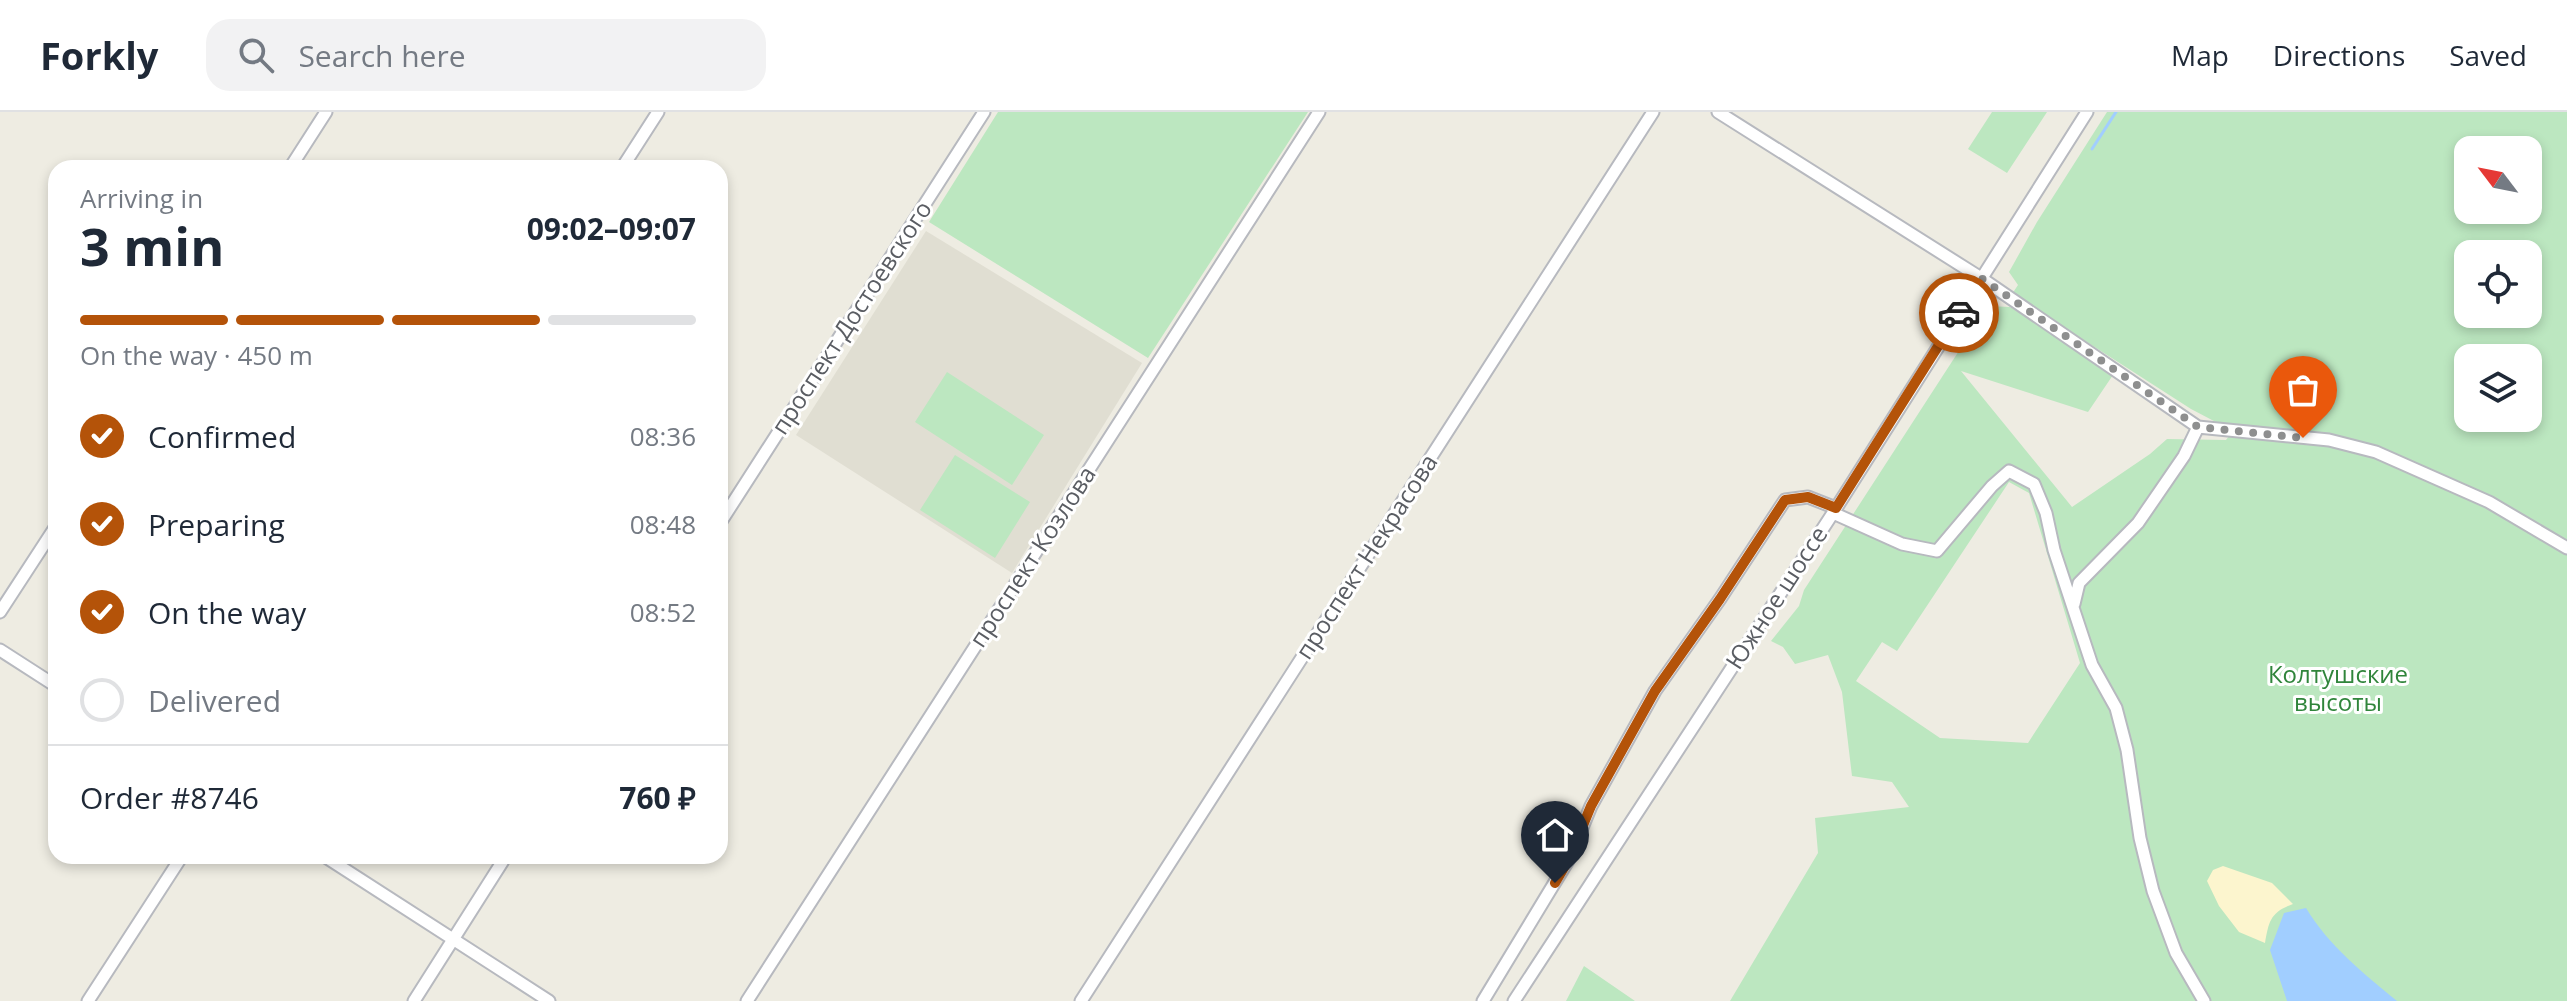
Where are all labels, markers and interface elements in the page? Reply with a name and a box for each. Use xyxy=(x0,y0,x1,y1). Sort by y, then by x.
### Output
search box xyxy=(206,19,766,91)
text: Forkly xyxy=(40,29,158,81)
icon: search xyxy=(234,33,278,77)
text: Search here xyxy=(298,35,466,76)
text: Map xyxy=(2171,36,2229,74)
text: Directions xyxy=(2273,36,2405,74)
text: Saved xyxy=(2449,36,2527,74)
north arrow xyxy=(2454,136,2542,224)
map controls xyxy=(2454,136,2542,432)
text: Arriving in xyxy=(80,180,203,216)
street label: проспект Достоевского xyxy=(763,194,939,440)
text: 09:02–09:07 xyxy=(527,208,696,249)
text: 3 min xyxy=(80,210,224,281)
button: locate xyxy=(2454,240,2542,328)
courier xyxy=(1919,273,1999,353)
icon: car xyxy=(1937,291,1981,335)
text: On the way · 450 m xyxy=(80,337,313,373)
button: layers xyxy=(2454,344,2542,432)
pin xyxy=(2269,356,2337,438)
icon: bag xyxy=(2281,368,2325,412)
icon: check xyxy=(80,414,124,458)
text: Confirmed xyxy=(148,416,296,457)
text: 08:36 xyxy=(630,418,696,454)
street label: проспект Некрасова xyxy=(1287,447,1445,665)
street label: проспект Козлова xyxy=(961,459,1103,653)
icon: check xyxy=(80,502,124,546)
text: Preparing xyxy=(148,504,285,545)
text: 08:48 xyxy=(630,506,696,542)
street label: Южное шоссе xyxy=(1717,519,1834,675)
icon: check xyxy=(80,590,124,634)
text: On the way xyxy=(148,592,306,633)
text: 08:52 xyxy=(630,594,696,630)
park label: Колтушские высоты xyxy=(2268,657,2408,718)
text: Delivered xyxy=(148,680,281,721)
text: Order #8746 xyxy=(80,777,259,818)
text: 760 ₽ xyxy=(619,777,696,818)
pin xyxy=(1521,801,1589,883)
icon: home xyxy=(1533,813,1577,857)

